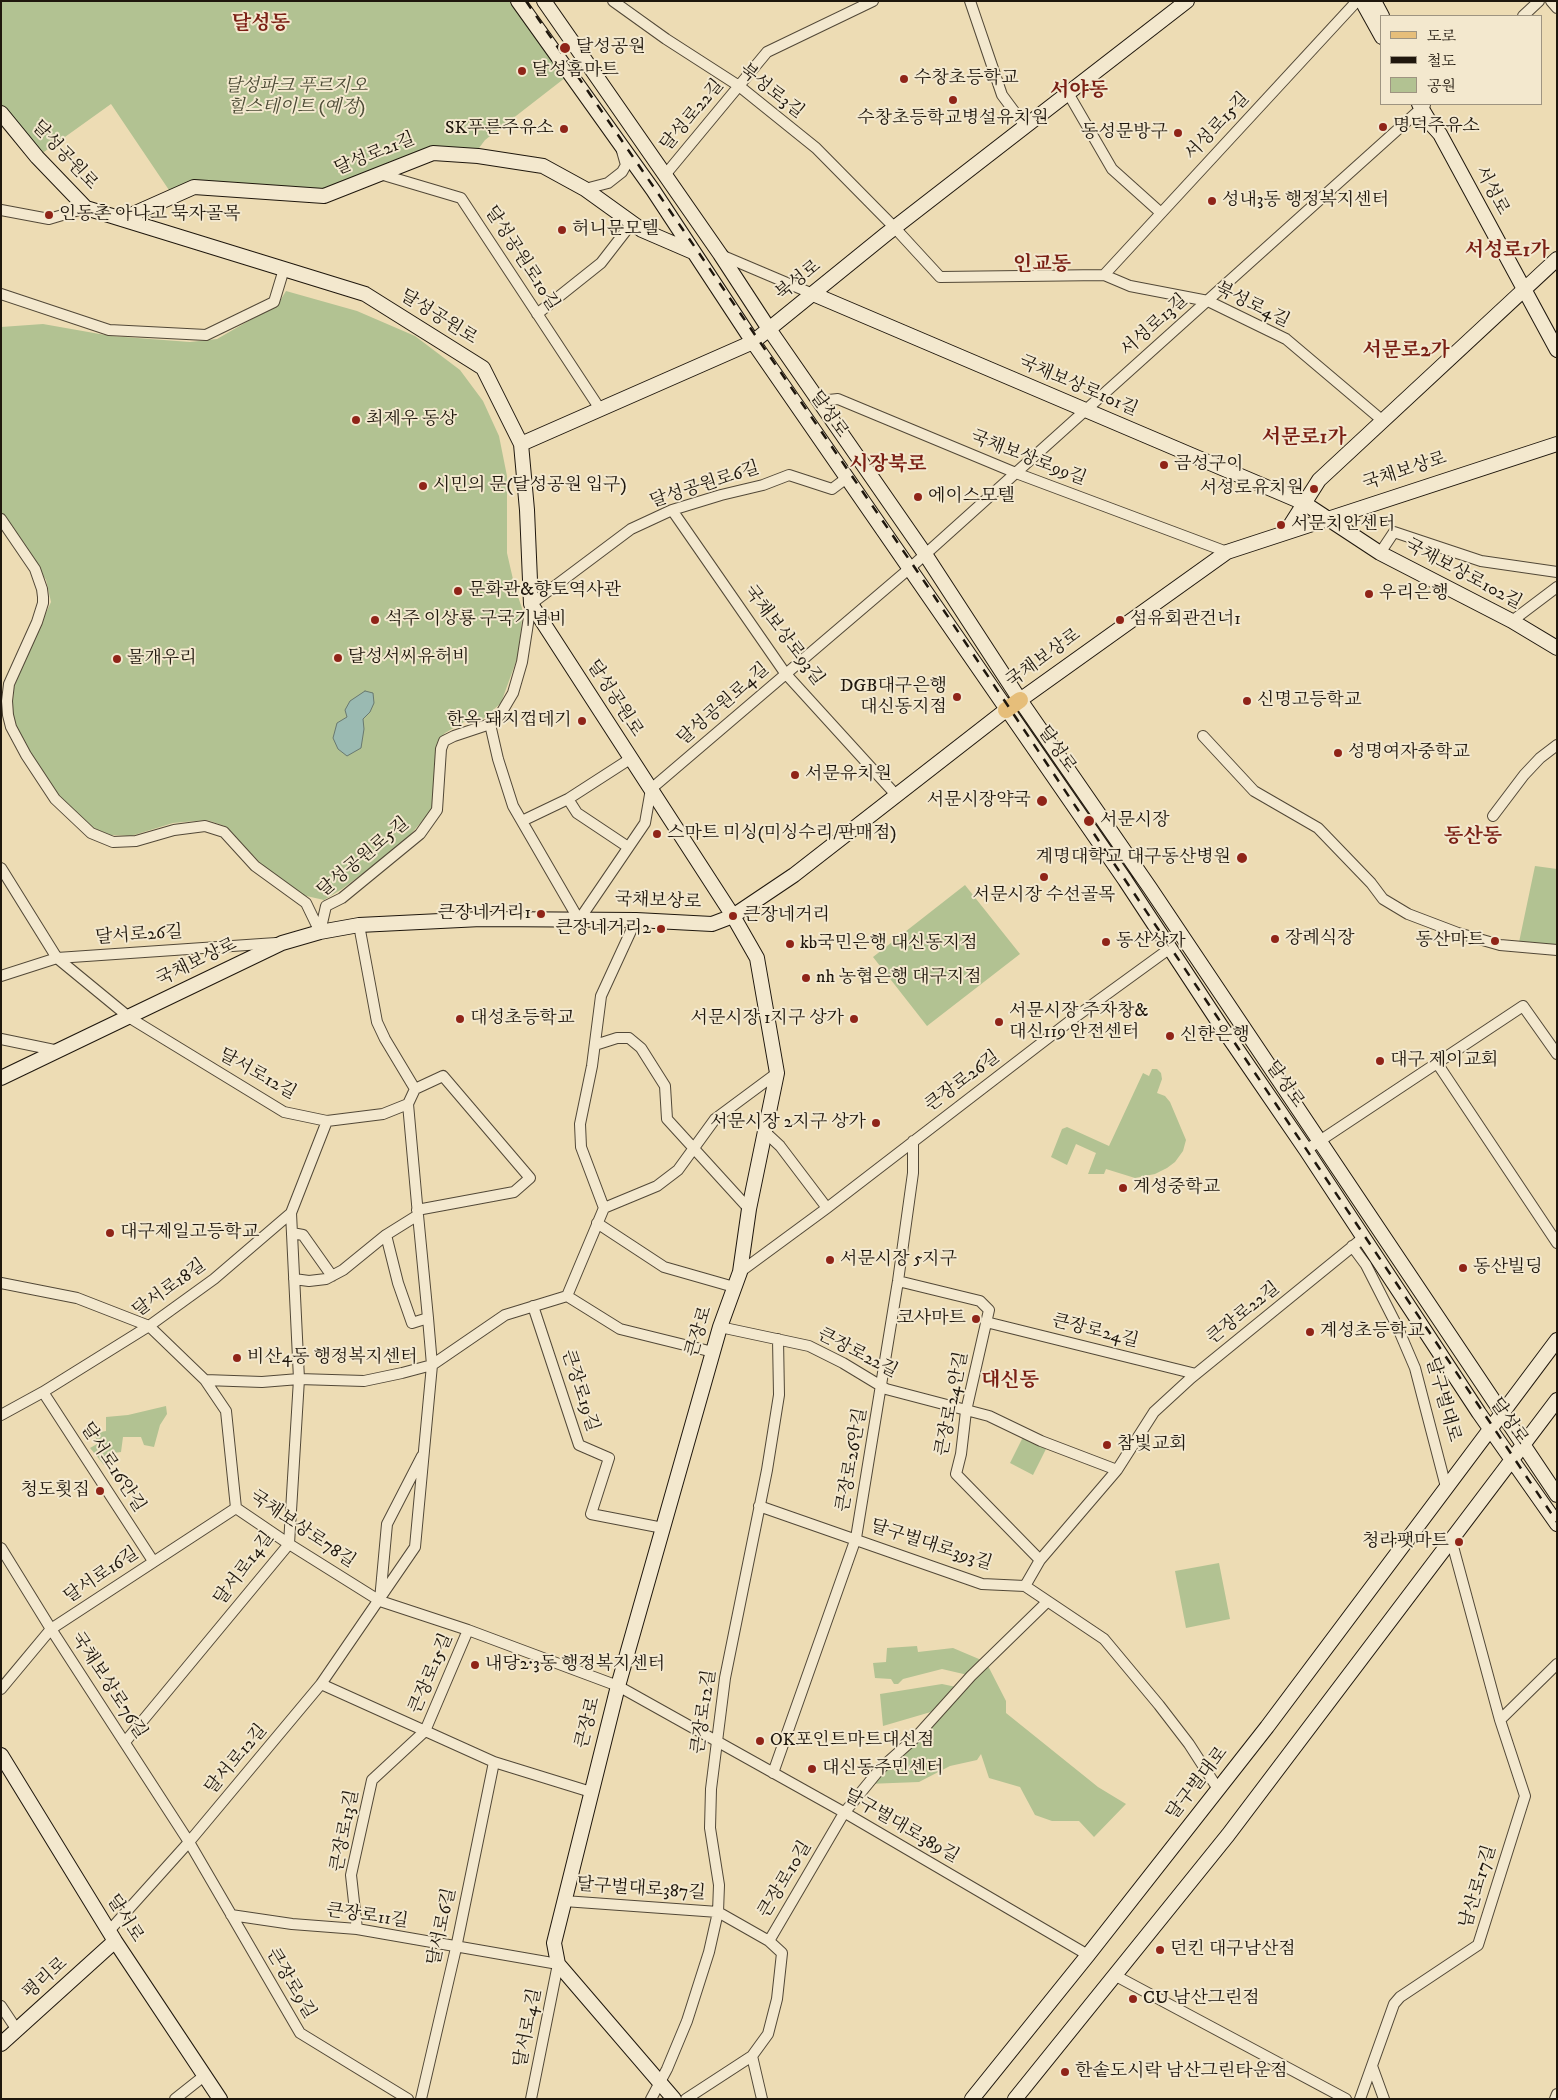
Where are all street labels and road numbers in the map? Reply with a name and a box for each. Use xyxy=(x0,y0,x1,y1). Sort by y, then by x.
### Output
street label: 북성로3길 xyxy=(734,60,808,124)
street label: 달성로22길 xyxy=(657,76,729,156)
street label: 서성로15길 xyxy=(1181,89,1255,165)
street label: 달성공원로 xyxy=(26,117,102,195)
street label: 달성로21길 xyxy=(332,129,418,181)
street label: 서성로 xyxy=(1469,163,1513,219)
street label: 달성공원로10길 xyxy=(479,203,563,315)
street label: 북성로 xyxy=(772,256,826,306)
street label: 북성로4길 xyxy=(1211,279,1293,333)
street label: 달성공원로 xyxy=(395,286,481,350)
street label: 서성로13길 xyxy=(1117,290,1193,362)
street label: 국채보상로101길 xyxy=(1015,352,1141,422)
street label: 달성로 xyxy=(804,387,852,443)
street label: 국채보상로99길 xyxy=(967,427,1089,491)
street label: 국채보상로 xyxy=(1360,448,1450,496)
street label: 달성공원로6길 xyxy=(648,458,762,514)
street label: 국채보상로102길 xyxy=(1401,535,1525,615)
street label: 국채보상로93길 xyxy=(738,582,828,690)
street label: 국채보상로 xyxy=(1002,625,1086,693)
street label: 달성공원로 xyxy=(581,657,647,741)
street label: 달성공원로4길 xyxy=(674,659,774,751)
street label: 달성로 xyxy=(1032,722,1080,778)
street label: 달성공원로5길 xyxy=(314,813,414,903)
street label: 국채보상로 xyxy=(614,890,702,914)
street label: 달서로26길 xyxy=(94,922,184,950)
street label: 국채보상로 xyxy=(153,934,241,992)
street label: 달서로12길 xyxy=(215,1045,299,1105)
street label: 큰장로26길 xyxy=(921,1047,1005,1117)
street label: 달성로 xyxy=(1260,1057,1308,1113)
street label: 달서로18길 xyxy=(129,1255,211,1323)
street label: 큰장로22길 xyxy=(1203,1278,1285,1350)
street label: 큰장로 xyxy=(682,1304,718,1360)
street label: 큰장로24길 xyxy=(1049,1311,1141,1353)
street label: 큰장로22길 xyxy=(813,1325,901,1383)
street label: 큰장로19길 xyxy=(556,1347,602,1435)
street label: 큰장로24안길 xyxy=(932,1350,974,1458)
street label: 달구벌대로 xyxy=(1420,1355,1464,1445)
street label: 달성로 xyxy=(1484,1394,1532,1450)
street label: 큰장로26안길 xyxy=(833,1406,873,1514)
street label: 달서로16안길 xyxy=(75,1419,149,1517)
street label: 국채보상로78길 xyxy=(245,1487,359,1573)
street label: 달구벌대로393길 xyxy=(867,1516,995,1576)
street label: 달서로14길 xyxy=(210,1528,280,1610)
street label: 달서로16길 xyxy=(61,1543,143,1609)
street label: 국채보상로76길 xyxy=(65,1628,151,1744)
street label: 큰장로15길 xyxy=(405,1631,459,1717)
street label: 큰장로12길 xyxy=(688,1668,722,1756)
street label: 큰장로 xyxy=(572,1695,606,1751)
street label: 달서로12길 xyxy=(201,1720,273,1800)
street label: 달구벌대로 xyxy=(1163,1743,1233,1825)
street label: 달구벌대로389길 xyxy=(840,1785,962,1869)
street label: 큰장로13길 xyxy=(327,1788,365,1874)
street label: 큰장로10길 xyxy=(755,1838,817,1922)
street label: 남산로17길 xyxy=(1456,1843,1502,1931)
street label: 달구벌대로387길 xyxy=(576,1875,706,1905)
street label: 달서로6길 xyxy=(424,1886,462,1968)
street label: 달서로 xyxy=(101,1891,147,1947)
street label: 큰장로11길 xyxy=(325,1901,409,1933)
street label: 큰장로9길 xyxy=(261,1945,319,2023)
street label: 평리로 xyxy=(19,1954,73,2004)
street label: 달서로4길 xyxy=(511,1987,547,2069)

